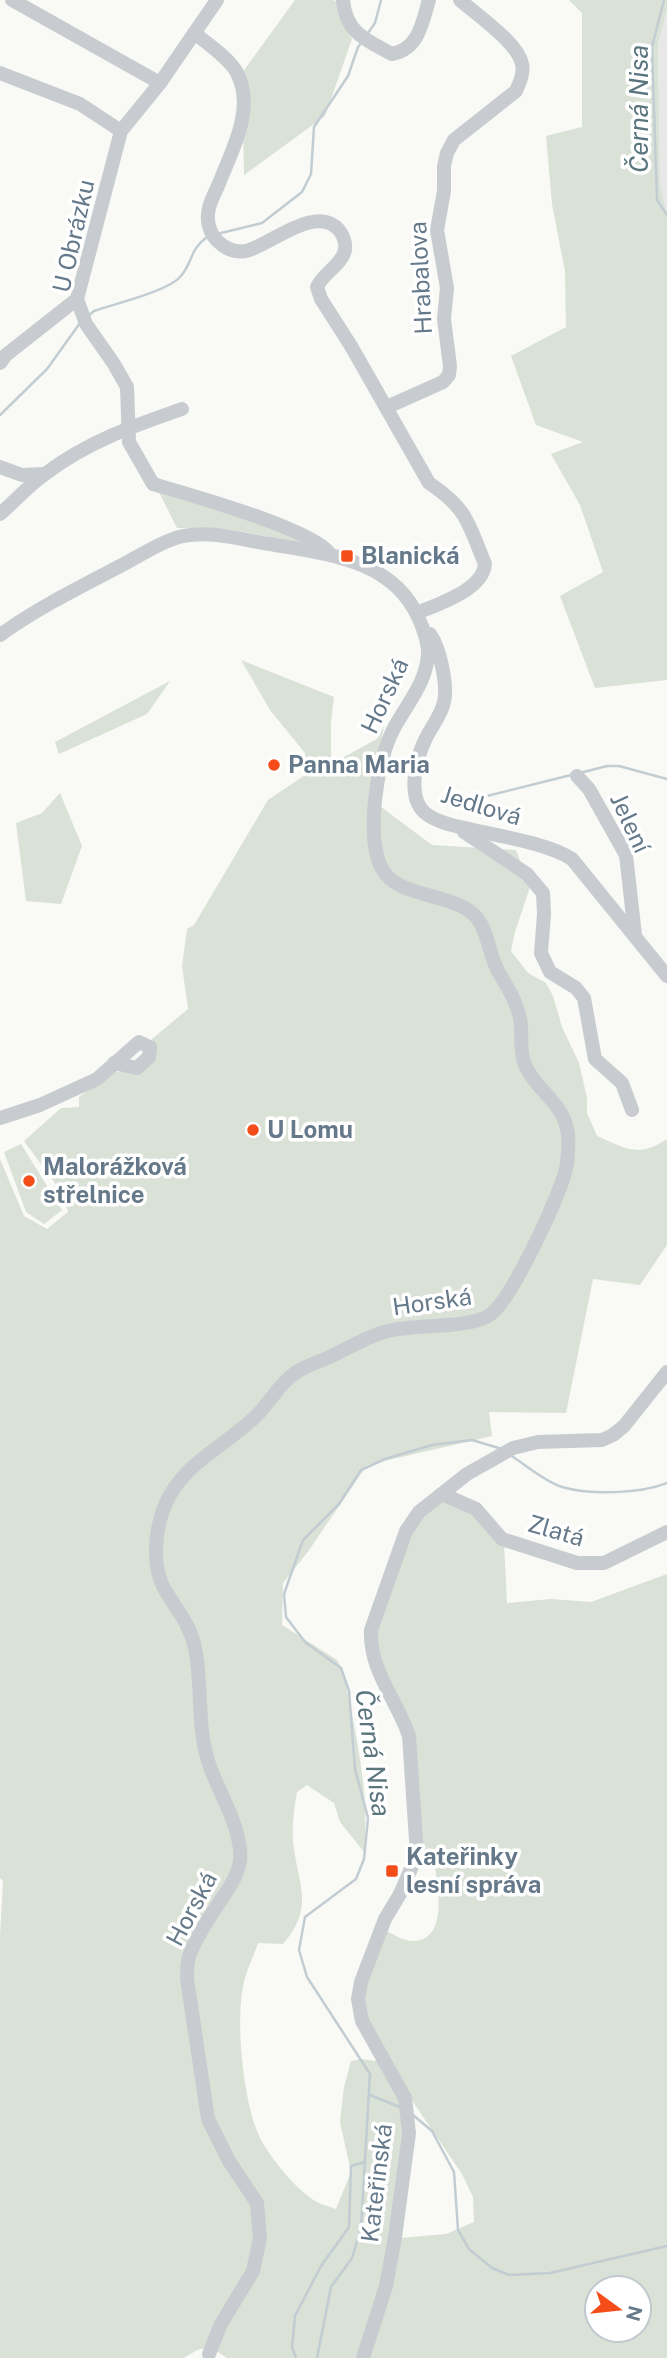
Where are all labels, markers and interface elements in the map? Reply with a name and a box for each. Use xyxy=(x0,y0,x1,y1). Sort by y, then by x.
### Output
water label: Černá Nisa xyxy=(623,45,654,173)
street label: U Obrázku xyxy=(46,176,100,295)
street label: Hrabalova xyxy=(403,221,437,335)
place label: Blanická xyxy=(361,541,460,569)
marker: Blanická xyxy=(339,548,355,564)
street label: Horská xyxy=(355,654,414,738)
place label: Panna Maria xyxy=(288,750,430,778)
marker: Panna Maria xyxy=(266,757,282,773)
street label: Jedlová xyxy=(438,780,525,830)
street label: Jelení xyxy=(605,788,657,858)
place label: U Lomu xyxy=(267,1115,353,1143)
marker: U Lomu xyxy=(245,1122,261,1138)
place label: Malorážková střelnice xyxy=(43,1152,187,1208)
marker: Malorážková střelnice xyxy=(21,1173,37,1189)
street label: Horská xyxy=(390,1282,473,1320)
street label: Zlatá xyxy=(525,1509,588,1551)
water label: Černá Nisa xyxy=(349,1687,398,1819)
place label: Kateřinky lesní správa xyxy=(406,1842,541,1898)
marker: Kateřinky lesní správa xyxy=(384,1863,400,1879)
street label: Horská xyxy=(160,1867,222,1950)
street label: Kateřinská xyxy=(355,2122,397,2244)
north arrow xyxy=(583,2274,653,2344)
text: N xyxy=(622,2303,647,2323)

